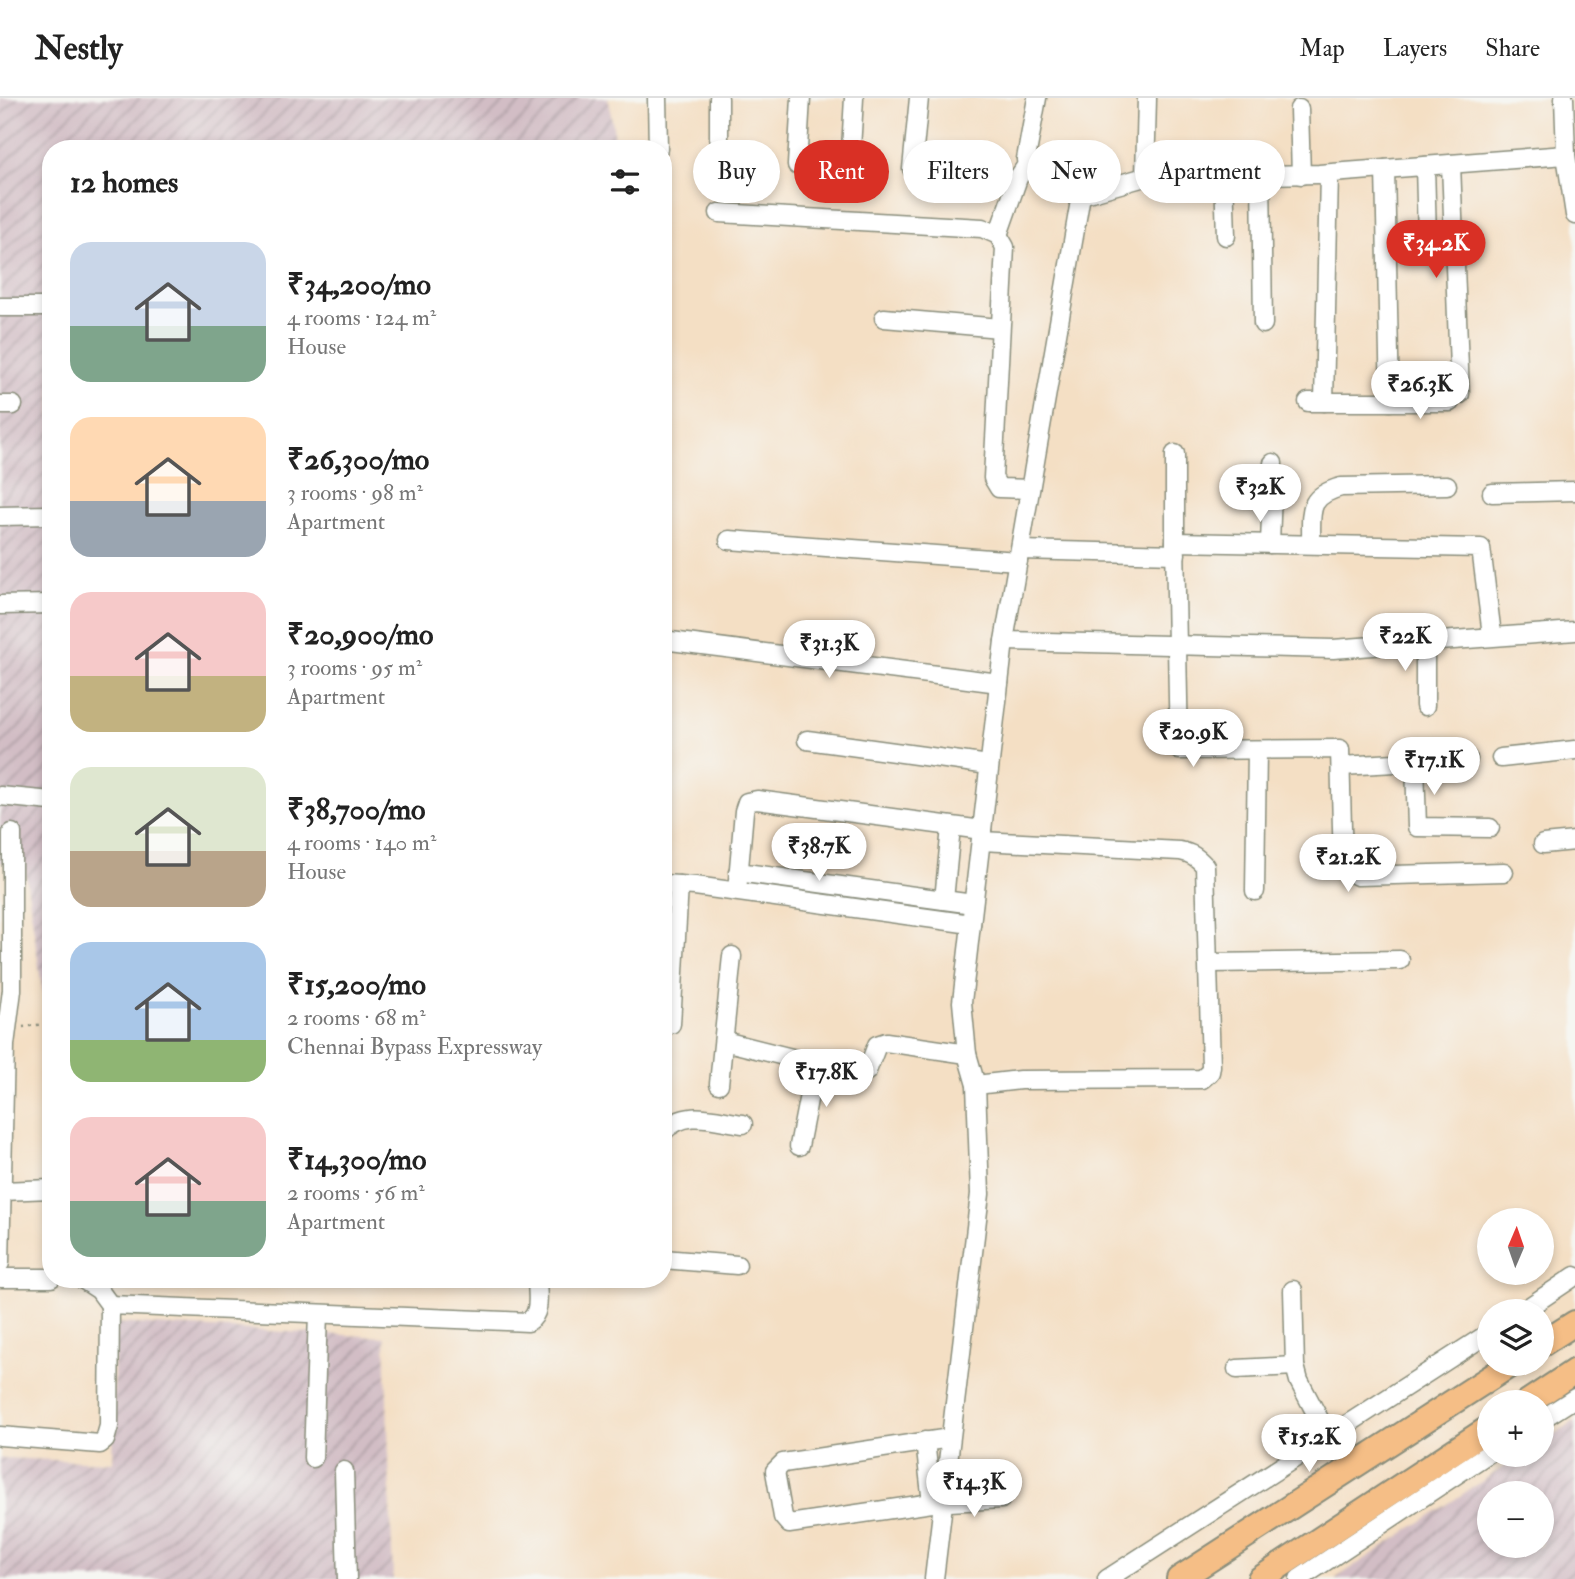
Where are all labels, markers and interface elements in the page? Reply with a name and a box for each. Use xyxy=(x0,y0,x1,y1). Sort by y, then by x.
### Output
text: Nestly xyxy=(35,28,123,69)
text: Map xyxy=(1300,33,1345,64)
text: Layers xyxy=(1383,33,1447,64)
text: Share xyxy=(1485,33,1540,64)
chip: Buy xyxy=(693,140,780,203)
chip: Rent xyxy=(794,140,889,203)
chip: Filters xyxy=(903,140,1013,203)
chip: New xyxy=(1027,140,1121,203)
chip: Apartment xyxy=(1135,140,1285,203)
icon: filters xyxy=(606,163,644,201)
text: 12 homes xyxy=(70,164,178,201)
pin: ₹34.2K xyxy=(1379,220,1493,280)
text: ₹34.2K xyxy=(1403,228,1470,257)
text: ₹34,200/mo xyxy=(287,266,431,303)
icon: home xyxy=(126,270,210,354)
text: 4 rooms · 124 m² xyxy=(287,303,436,332)
text: House xyxy=(287,332,346,361)
pin: ₹26.3K xyxy=(1363,362,1477,421)
text: ₹26.3K xyxy=(1387,369,1453,398)
text: ₹26,300/mo xyxy=(287,441,429,478)
icon: home xyxy=(126,445,210,529)
pin: ₹32K xyxy=(1219,464,1301,524)
text: ₹32K xyxy=(1235,472,1285,501)
text: 3 rooms · 98 m² xyxy=(287,478,423,507)
text: Apartment xyxy=(287,507,385,536)
pin: ₹22K xyxy=(1364,614,1446,673)
text: ₹20,900/mo xyxy=(287,616,433,653)
icon: home xyxy=(126,620,210,704)
pin: ₹31.3K xyxy=(772,620,886,680)
text: ₹22K xyxy=(1379,621,1431,650)
text: ₹31.3K xyxy=(799,628,859,657)
text: 3 rooms · 95 m² xyxy=(287,653,422,682)
text: Apartment xyxy=(287,682,385,711)
pin: ₹20.9K xyxy=(1136,710,1250,769)
text: ₹20.9K xyxy=(1159,717,1227,746)
pin: ₹17.1K xyxy=(1377,738,1491,797)
text: ₹17.1K xyxy=(1404,745,1464,774)
text: ₹38,700/mo xyxy=(287,791,426,828)
icon: home xyxy=(126,795,210,879)
pin: ₹38.7K xyxy=(762,824,876,883)
text: 4 rooms · 140 m² xyxy=(287,828,436,857)
text: ₹38.7K xyxy=(788,831,850,860)
pin: ₹21.2K xyxy=(1291,834,1405,894)
text: ₹21.2K xyxy=(1315,842,1381,871)
text: House xyxy=(287,857,346,886)
text: ₹15,200/mo xyxy=(287,966,426,1003)
icon: home xyxy=(126,970,210,1054)
text: 2 rooms · 68 m² xyxy=(287,1003,426,1032)
text: Chennai Bypass Expressway xyxy=(287,1032,542,1061)
pin: ₹17.8K xyxy=(769,1049,883,1109)
text: ₹17.8K xyxy=(795,1057,857,1086)
text: ₹14,300/mo xyxy=(287,1141,426,1178)
icon: home xyxy=(126,1145,210,1229)
text: 2 rooms · 56 m² xyxy=(287,1178,425,1207)
text: Apartment xyxy=(287,1207,385,1236)
north arrow xyxy=(1477,1208,1554,1284)
map controls xyxy=(1477,1208,1554,1558)
button: layers xyxy=(1477,1299,1554,1376)
button: + xyxy=(1477,1390,1554,1467)
pin: ₹15.2K xyxy=(1252,1414,1366,1474)
text: ₹15.2K xyxy=(1277,1422,1341,1451)
pin: ₹14.3K xyxy=(917,1460,1031,1519)
text: ₹14.3K xyxy=(942,1467,1006,1496)
button: − xyxy=(1477,1481,1554,1558)

